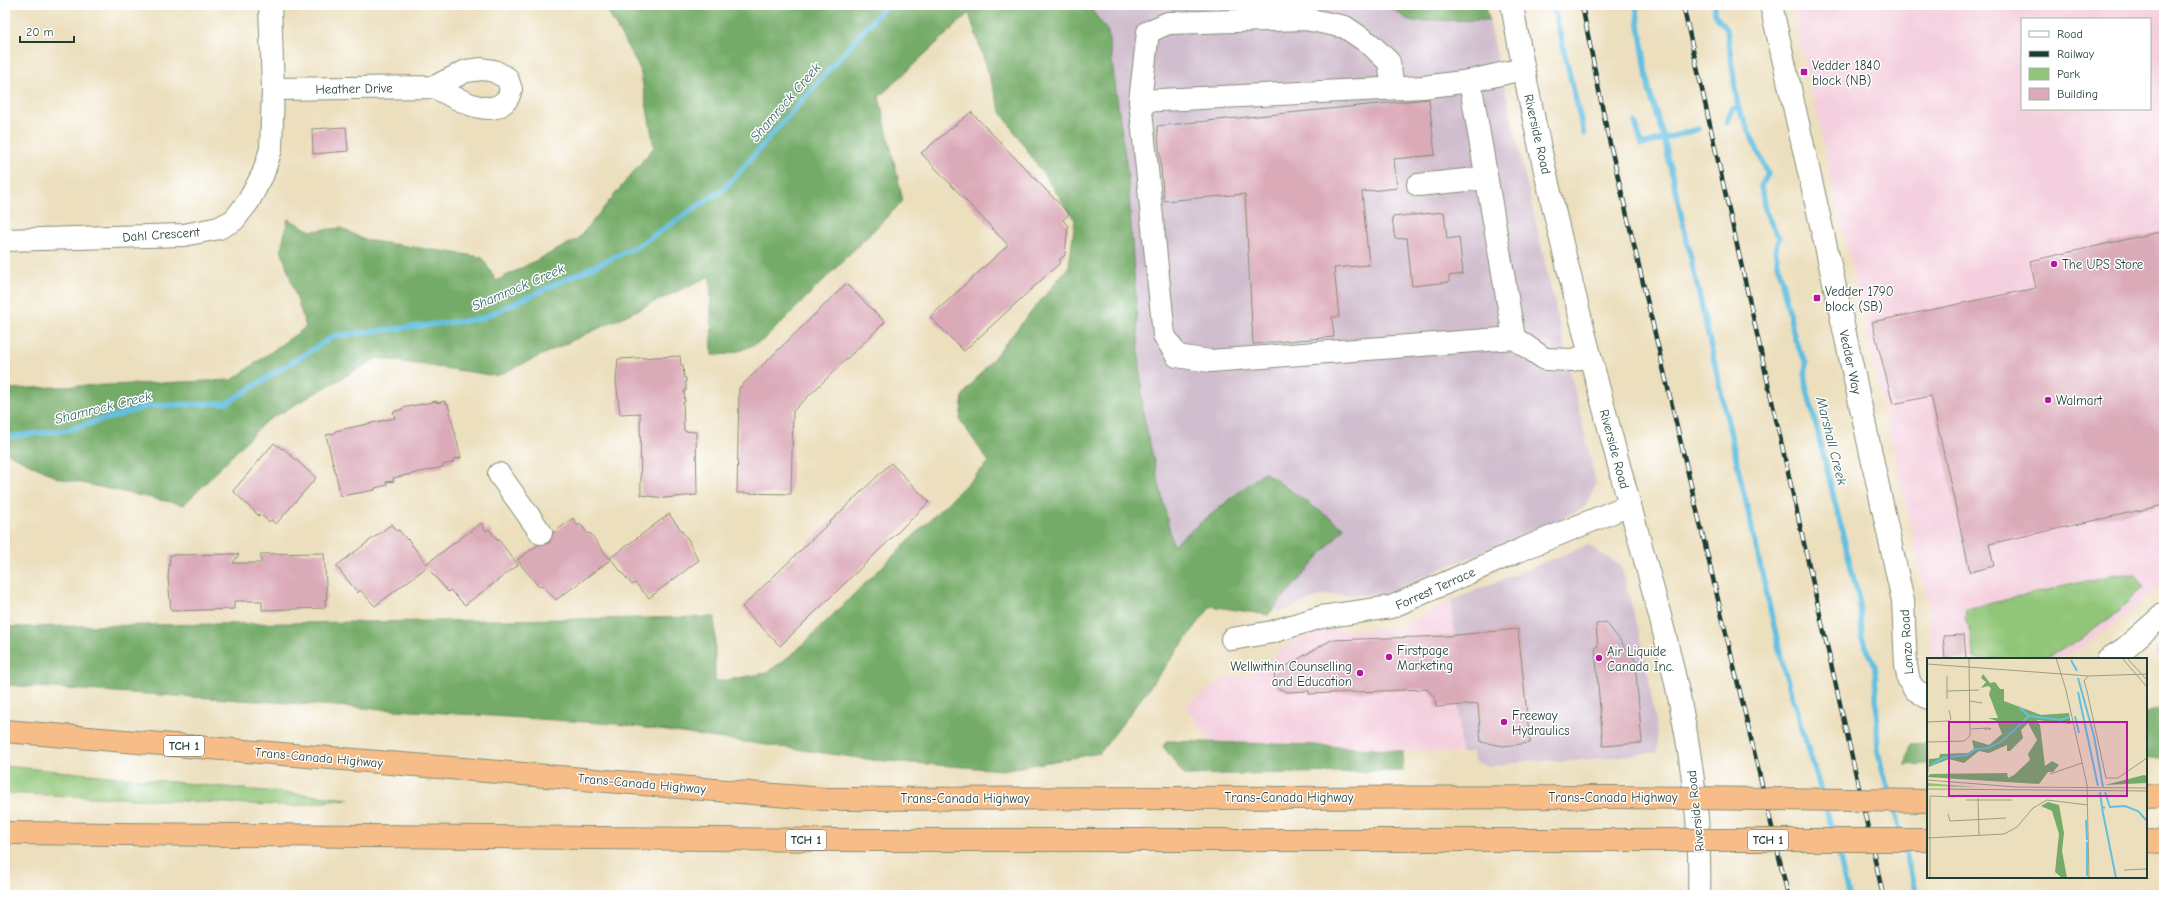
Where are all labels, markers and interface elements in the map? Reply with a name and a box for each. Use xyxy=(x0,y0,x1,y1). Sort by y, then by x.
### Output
scale bar xyxy=(20,18,74,44)
legend xyxy=(2021,18,2151,110)
text: 20 m xyxy=(26,25,54,39)
text: Road xyxy=(2057,27,2083,41)
text: Railway xyxy=(2057,47,2095,61)
place label: Vedder 1840 block (NB) xyxy=(1812,58,1881,88)
water label: Shamrock Creek xyxy=(746,59,825,145)
marker: Vedder 1840 block (NB) xyxy=(1799,67,1809,77)
text: Park xyxy=(2057,67,2080,81)
street label: Heather Drive xyxy=(315,80,393,97)
text: Building xyxy=(2057,87,2098,101)
street label: Riverside Road xyxy=(1521,93,1554,176)
street label: Dahl Crescent xyxy=(122,224,201,245)
place label: The UPS Store xyxy=(2062,257,2144,272)
marker: The UPS Store xyxy=(2049,259,2059,269)
water label: Shamrock Creek xyxy=(469,260,567,315)
place label: Vedder 1790 block (SB) xyxy=(1825,284,1894,314)
marker: Vedder 1790 block (SB) xyxy=(1812,293,1822,303)
street label: Vedder Way xyxy=(1836,329,1865,396)
water label: Shamrock Creek xyxy=(53,387,154,428)
place label: Walmart xyxy=(2056,393,2104,408)
water label: Marshall Creek xyxy=(1812,394,1851,487)
marker: Walmart xyxy=(2043,395,2053,405)
street label: Riverside Road xyxy=(1597,408,1632,491)
street label: Forrest Terrace xyxy=(1393,564,1478,613)
street label: Lonzo Road xyxy=(1897,609,1916,675)
place label: Firstpage Marketing xyxy=(1397,643,1453,673)
place label: Air Liquide Canada Inc. xyxy=(1607,644,1674,674)
marker: Firstpage Marketing xyxy=(1384,652,1394,662)
marker: Air Liquide Canada Inc. xyxy=(1594,653,1604,663)
inset map xyxy=(1927,658,2147,878)
place label: Wellwithin Counselling and Education xyxy=(1230,659,1352,689)
marker: Wellwithin Counselling and Education xyxy=(1355,668,1365,678)
place label: Freeway Hydraulics xyxy=(1512,708,1570,738)
marker: Freeway Hydraulics xyxy=(1499,717,1509,727)
road number: TCH 1 xyxy=(164,736,204,756)
street label: Trans-Canada Highway xyxy=(254,744,384,771)
street label: Trans-Canada Highway xyxy=(577,770,707,797)
street label: Riverside Road xyxy=(1684,770,1707,852)
street label: Trans-Canada Highway xyxy=(1224,790,1354,805)
street label: Trans-Canada Highway xyxy=(1548,790,1678,805)
street label: Trans-Canada Highway xyxy=(900,791,1030,806)
road number: TCH 1 xyxy=(786,830,826,850)
road number: TCH 1 xyxy=(1748,830,1788,850)

